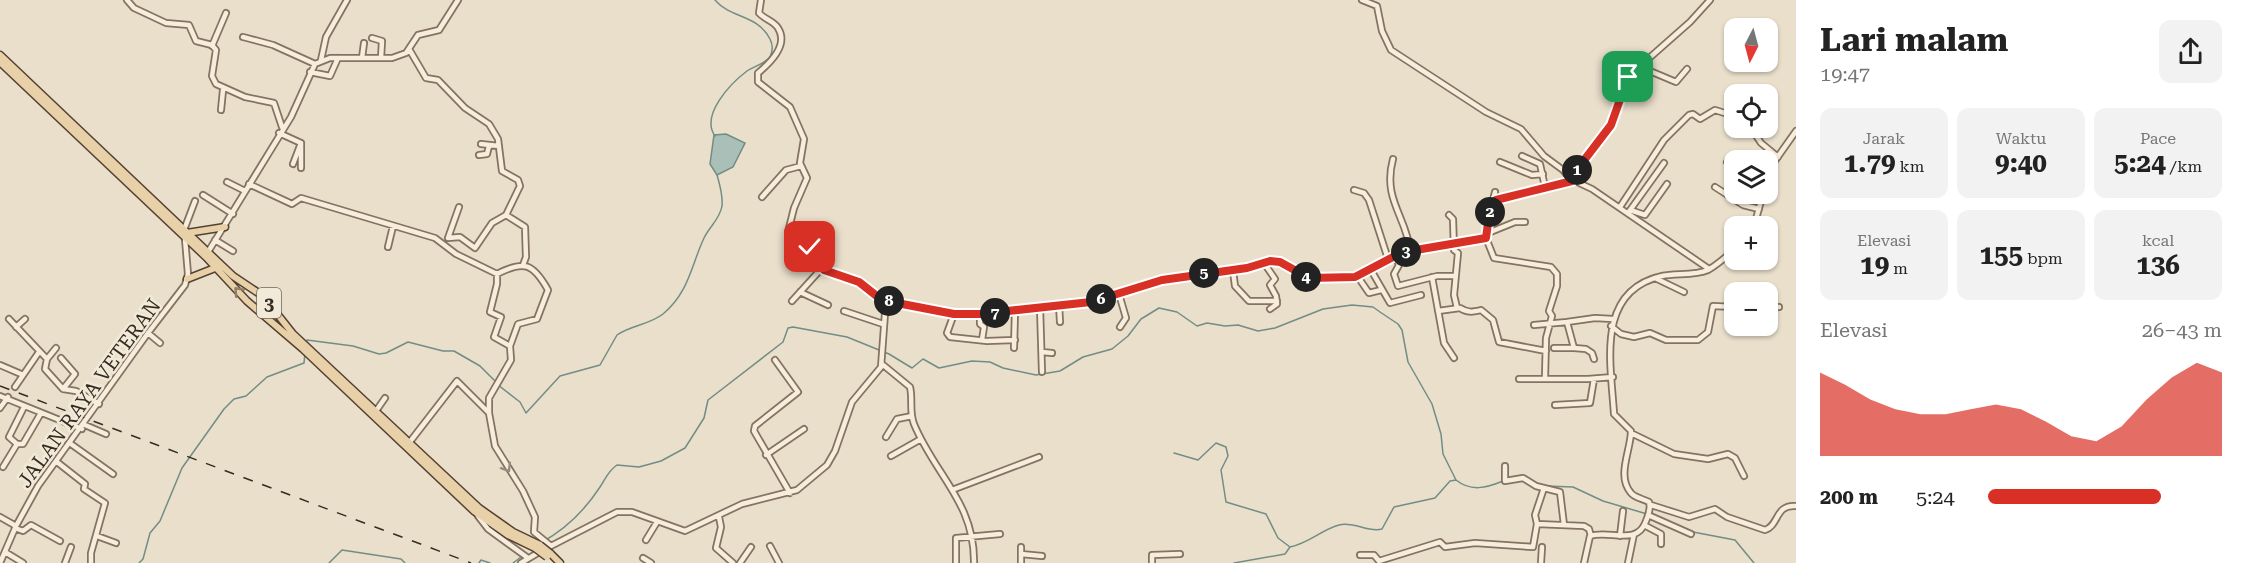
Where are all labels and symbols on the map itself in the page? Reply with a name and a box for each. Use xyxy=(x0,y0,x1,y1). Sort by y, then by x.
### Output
north arrow xyxy=(1724,18,1778,72)
pin xyxy=(1602,51,1653,102)
pin: 1 xyxy=(1562,155,1592,185)
pin: 2 xyxy=(1475,197,1505,227)
pin xyxy=(784,221,835,272)
pin: 3 xyxy=(1391,237,1421,267)
pin: 5 xyxy=(1189,258,1219,288)
pin: 4 xyxy=(1291,262,1321,292)
pin: 6 xyxy=(1086,284,1116,314)
pin: 8 xyxy=(874,286,904,316)
one-way arrow xyxy=(234,288,245,298)
road number: 3 xyxy=(257,288,281,318)
street label: JALAN RAYA VETERAN xyxy=(12,294,166,492)
pin: 7 xyxy=(980,298,1010,328)
one-way arrow xyxy=(500,462,512,472)

